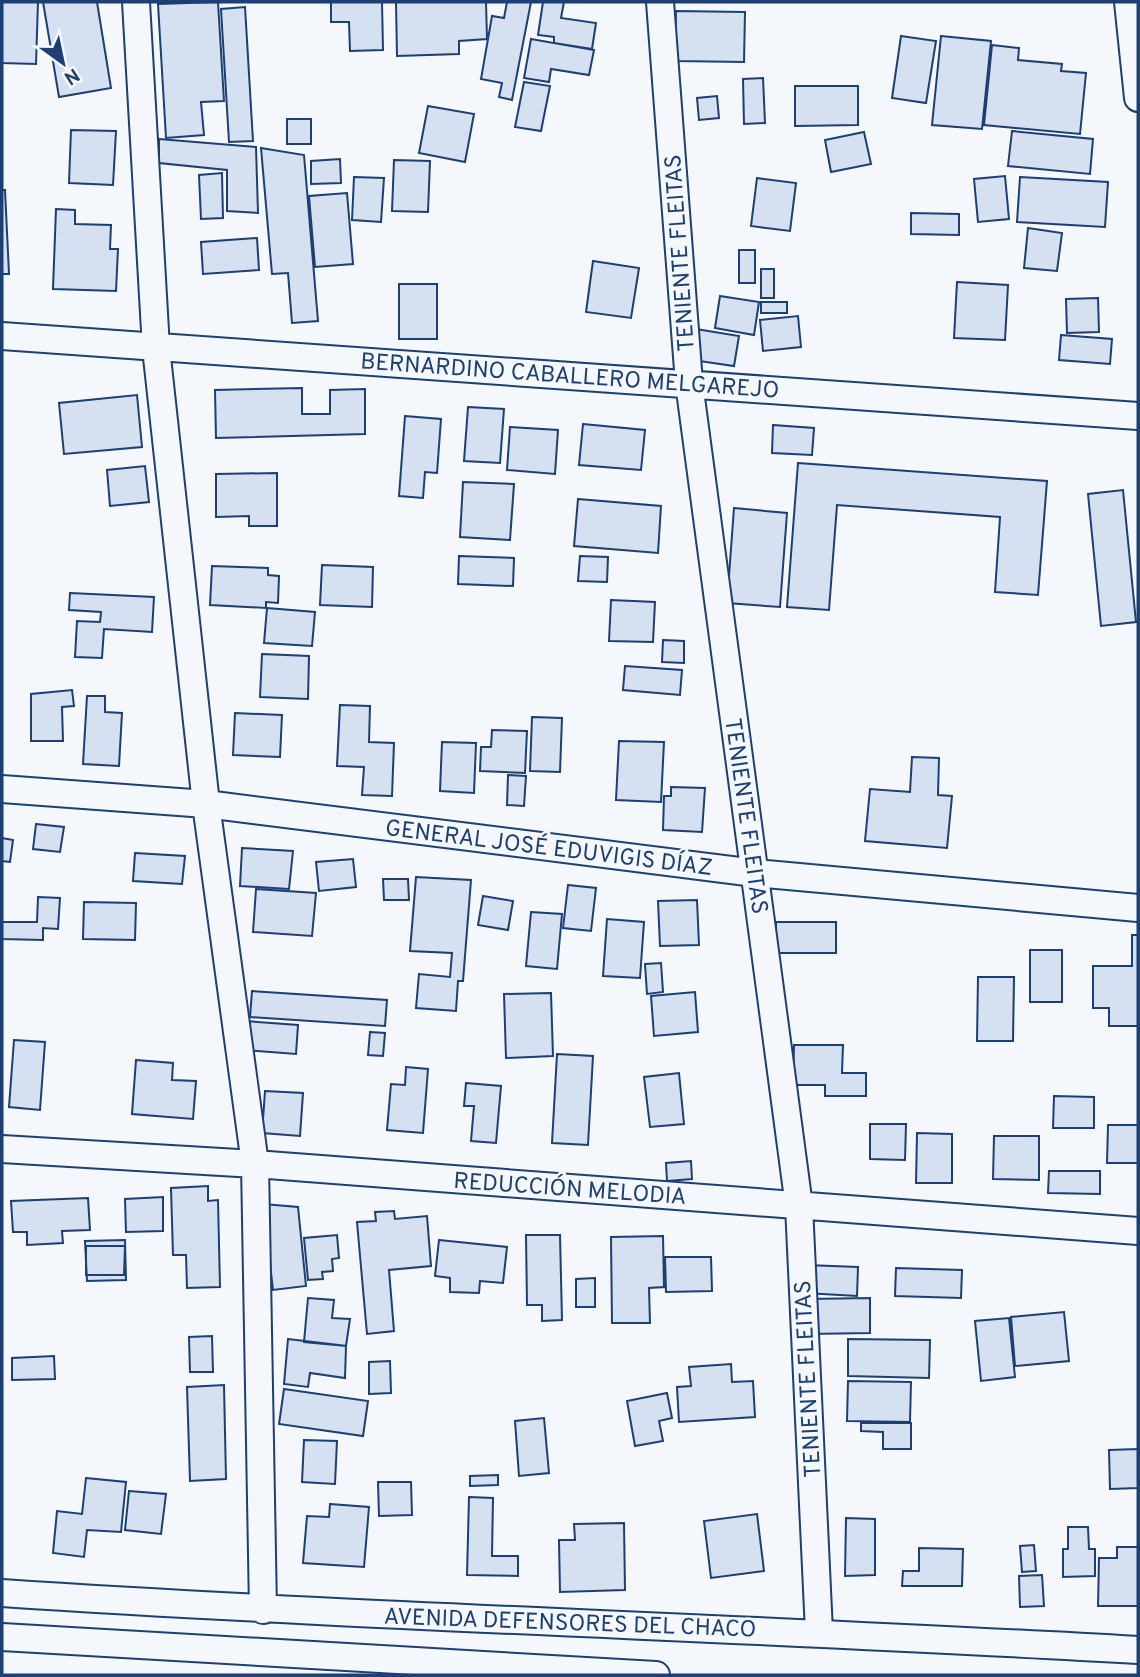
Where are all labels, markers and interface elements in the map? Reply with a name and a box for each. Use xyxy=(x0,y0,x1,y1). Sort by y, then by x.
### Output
north arrow xyxy=(28,28,98,98)
text: N xyxy=(59,62,83,89)
street label: TENIENTE FLEITAS xyxy=(660,153,703,352)
street label: BERNARDINO CABALLERO MELGAREJO xyxy=(359,348,780,407)
street label: TENIENTE FLEITAS xyxy=(716,717,773,916)
street label: GENERAL JOSÉ EDUVIGIS DÍAZ xyxy=(383,814,714,884)
street label: REDUCCIÓN MELODIA xyxy=(452,1166,687,1213)
street label: TENIENTE FLEITAS xyxy=(790,1280,829,1478)
street label: AVENIDA DEFENSORES DEL CHACO xyxy=(383,1604,757,1645)

